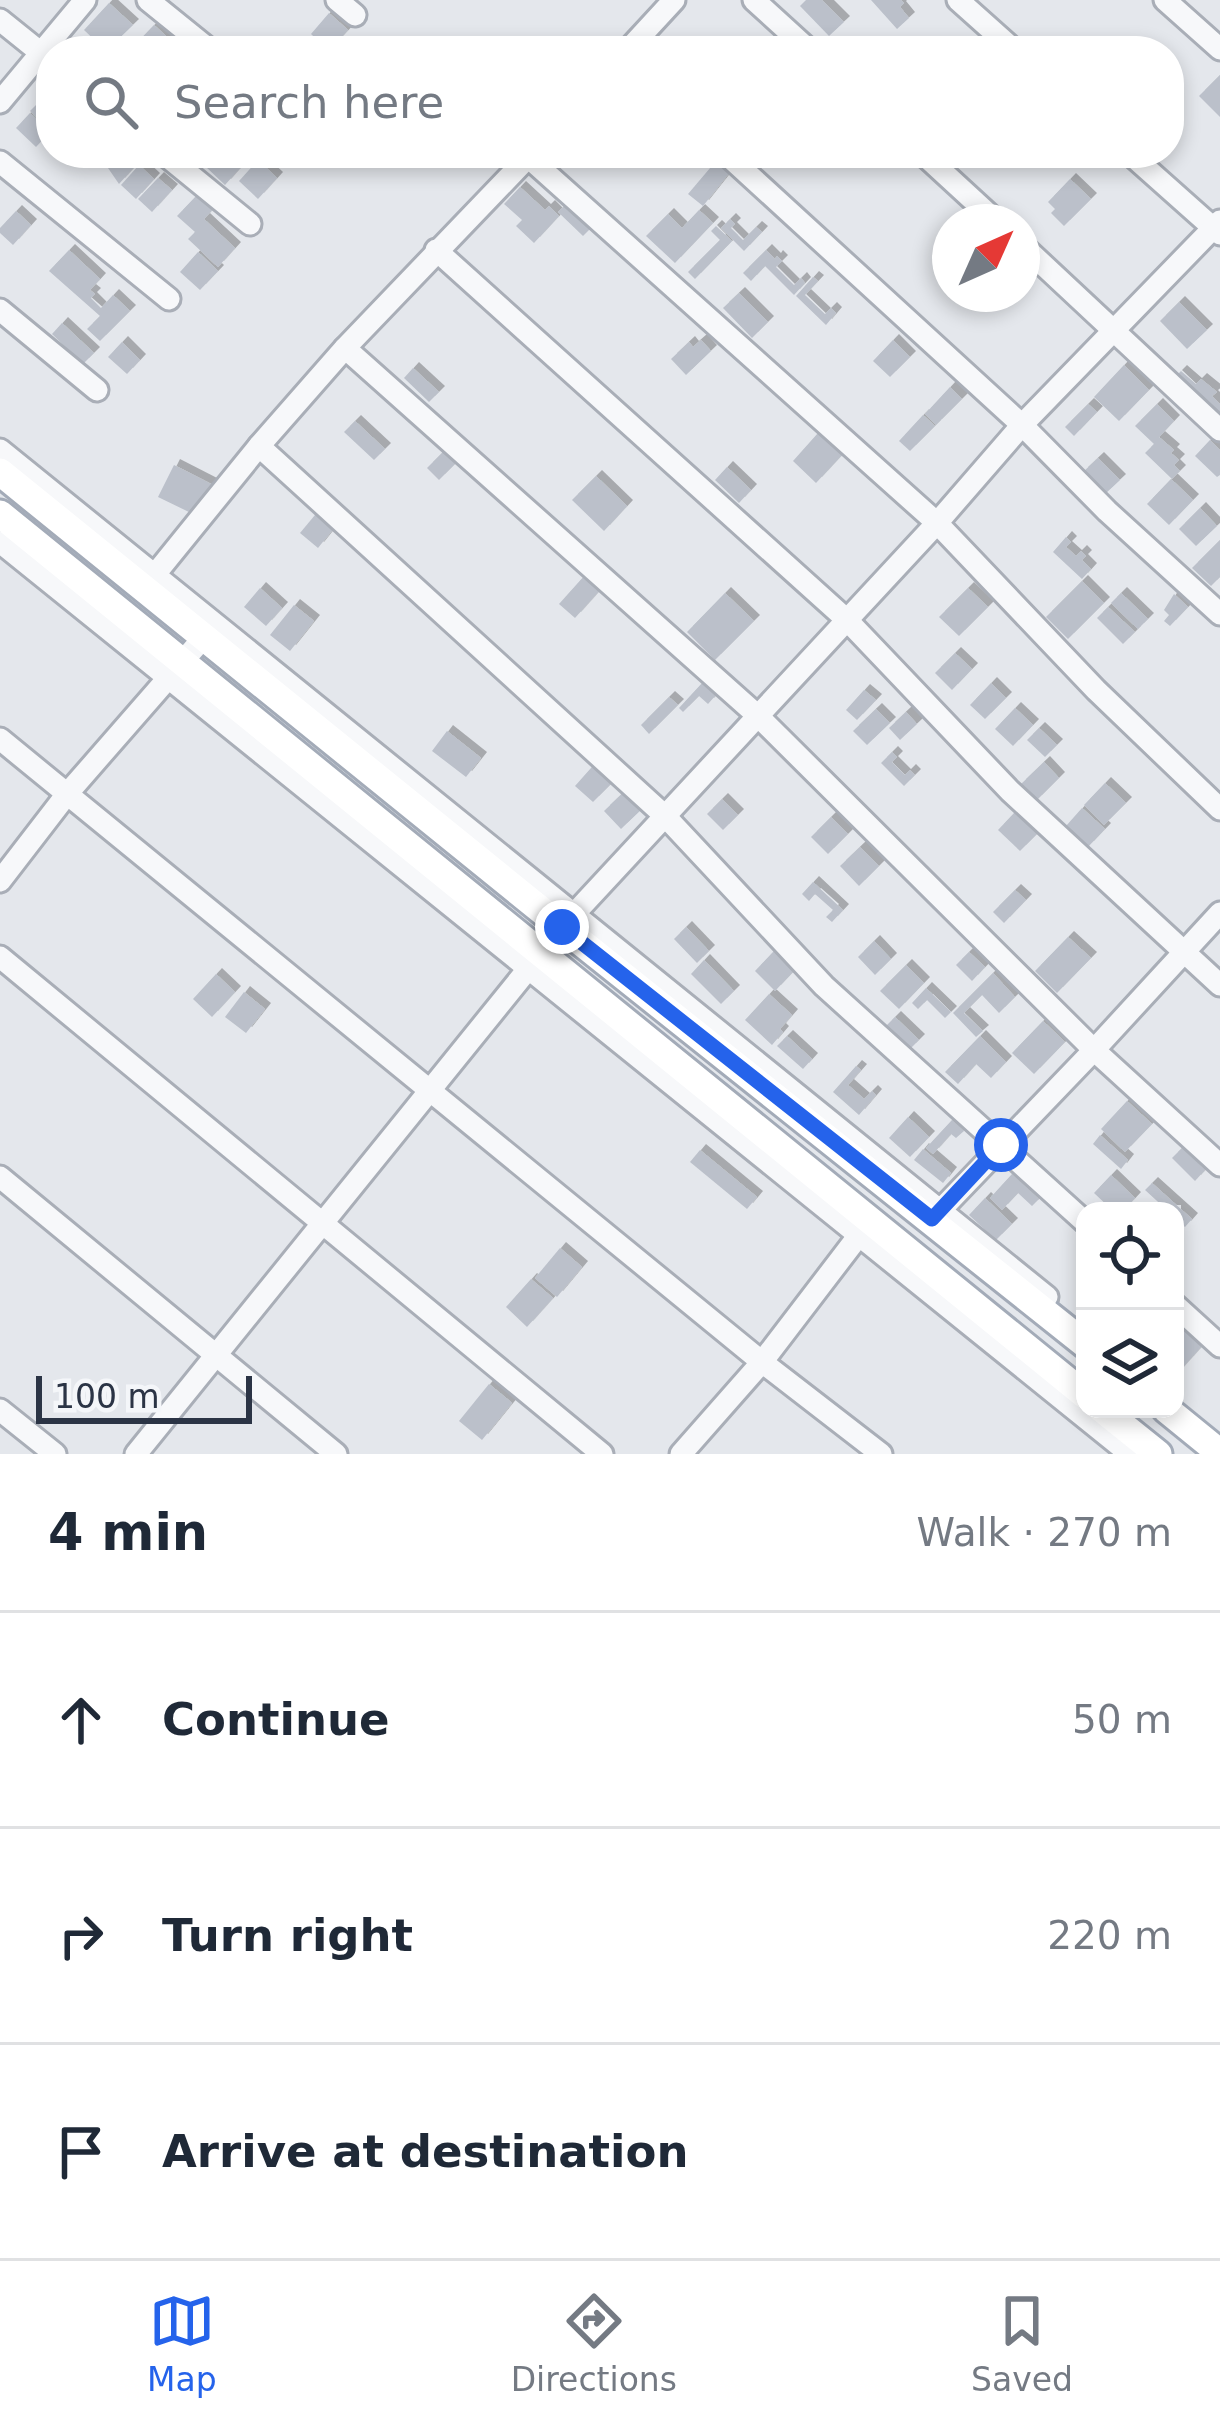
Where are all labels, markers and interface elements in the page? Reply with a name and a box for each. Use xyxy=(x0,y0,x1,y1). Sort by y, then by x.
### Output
search box xyxy=(36,36,1184,168)
icon: search xyxy=(78,69,144,135)
text: Search here xyxy=(174,76,444,129)
north arrow xyxy=(932,204,1040,312)
route end xyxy=(535,900,589,954)
route start xyxy=(974,1118,1028,1172)
map controls xyxy=(1076,1202,1184,1418)
button: locate xyxy=(1076,1202,1184,1310)
button: layers xyxy=(1076,1310,1184,1418)
scale bar xyxy=(36,1370,252,1423)
text: 100 m xyxy=(54,1377,160,1416)
text: 4 min xyxy=(48,1503,208,1562)
text: Walk · 270 m xyxy=(917,1510,1172,1555)
icon: ahead xyxy=(48,1687,114,1753)
text: Continue xyxy=(162,1693,390,1746)
text: 50 m xyxy=(1072,1697,1172,1742)
icon: right xyxy=(48,1903,114,1969)
text: Turn right xyxy=(162,1909,413,1962)
text: 220 m xyxy=(1047,1913,1172,1958)
icon: arrive xyxy=(48,2119,114,2185)
text: Arrive at destination xyxy=(162,2125,688,2178)
tab: Map xyxy=(147,2288,217,2399)
tab: Directions xyxy=(511,2288,677,2399)
tab: Saved xyxy=(971,2288,1073,2399)

